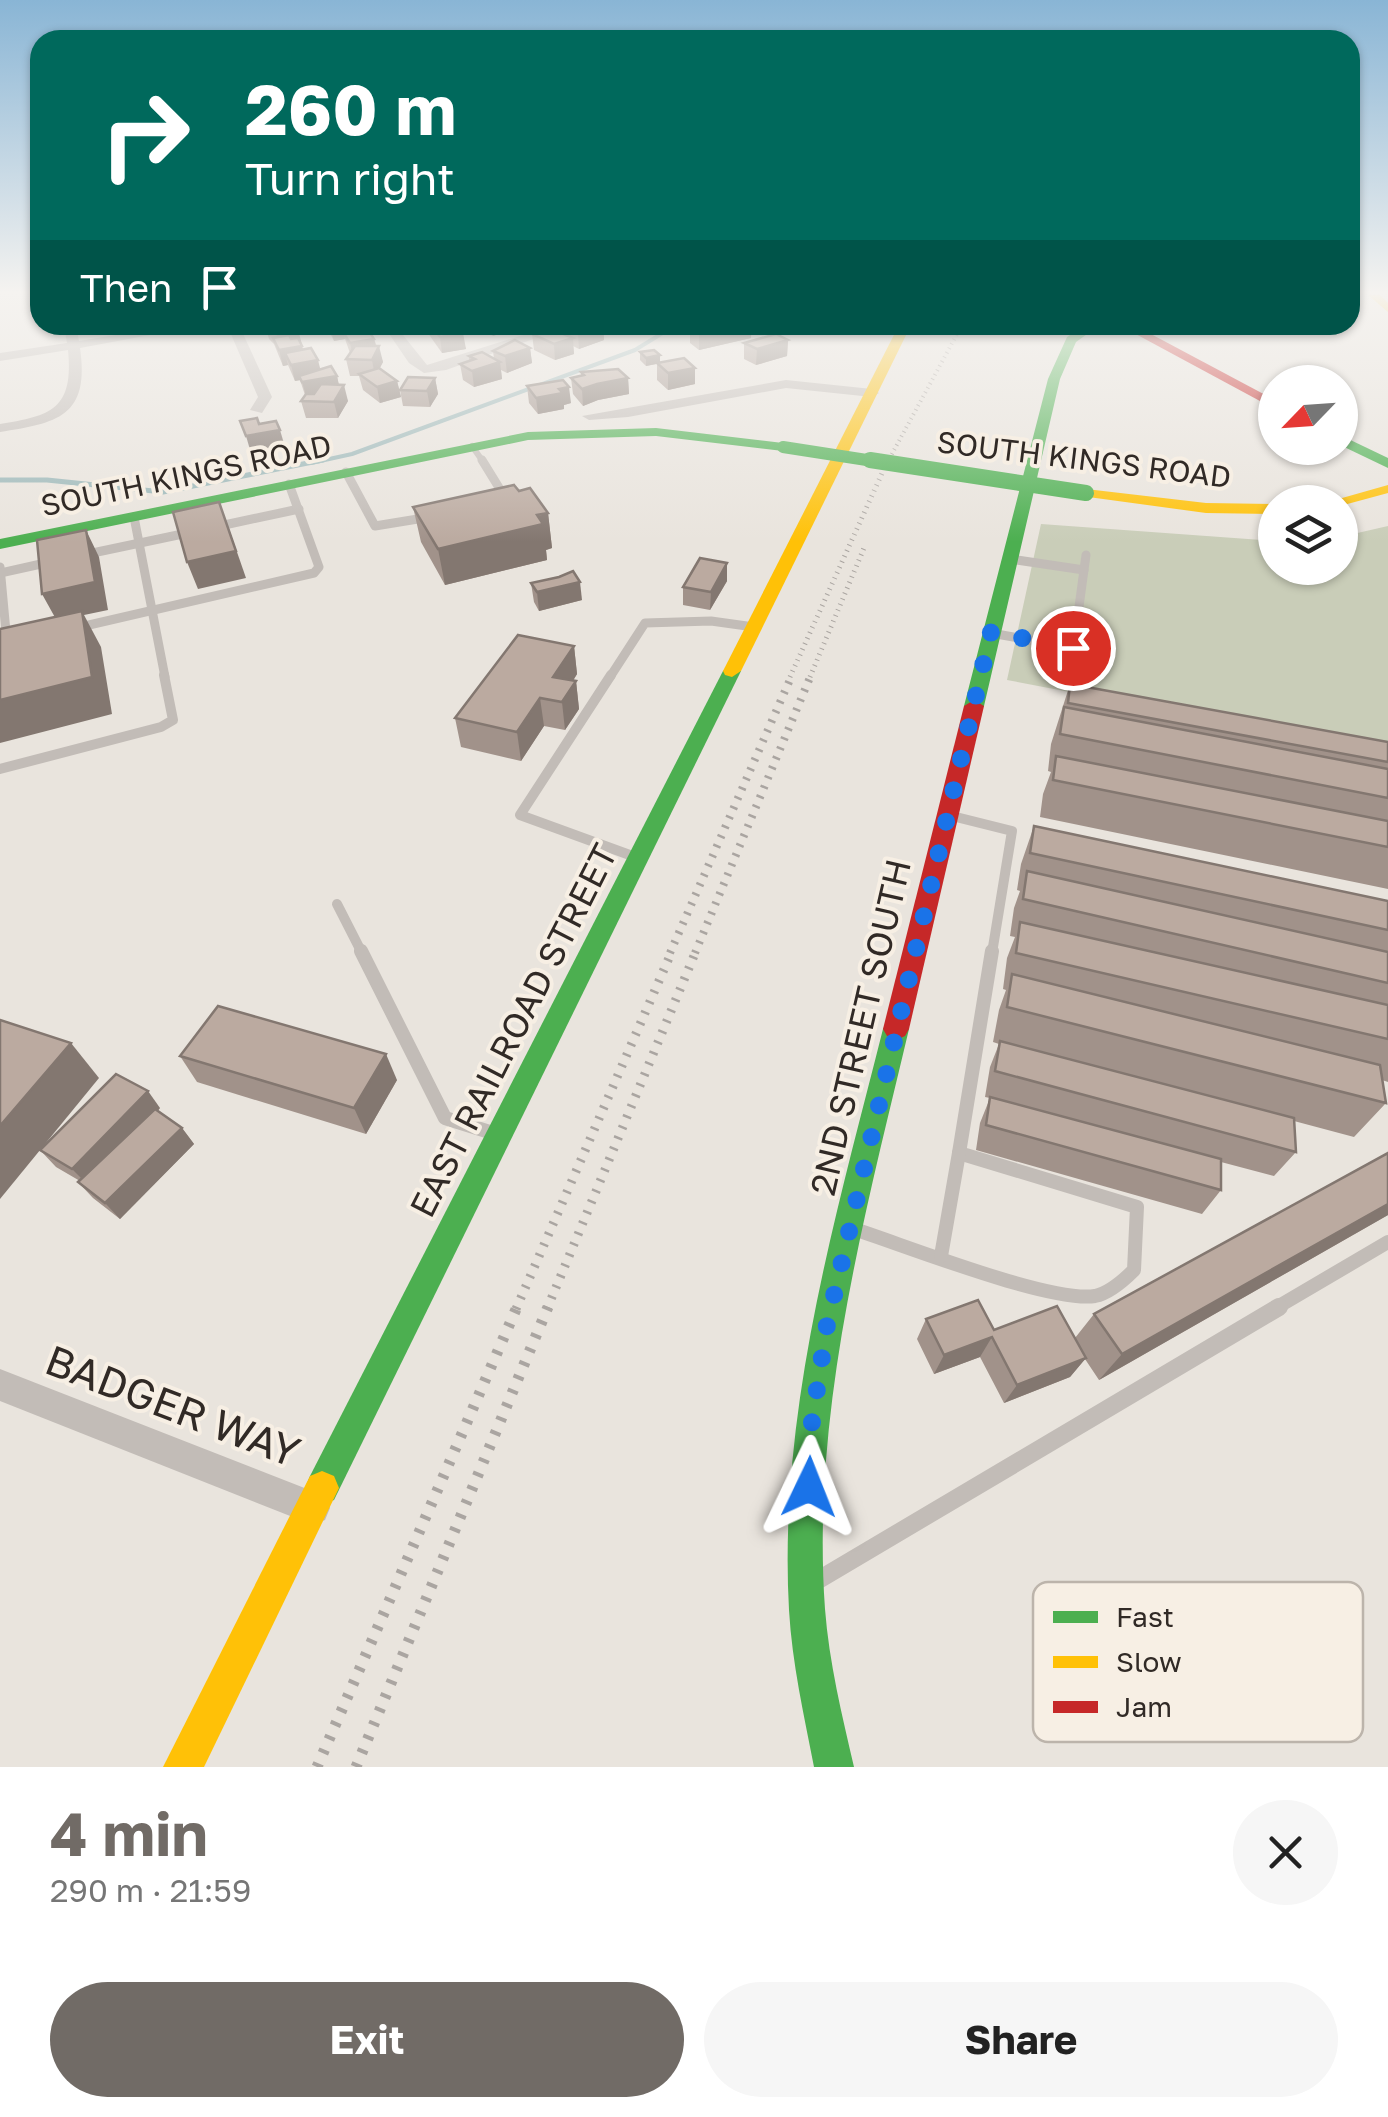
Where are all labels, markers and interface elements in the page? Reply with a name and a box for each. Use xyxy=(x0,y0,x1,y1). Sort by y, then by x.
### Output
text: 260 m xyxy=(245,66,456,150)
icon: right xyxy=(80,70,210,200)
text: Turn right xyxy=(245,151,455,205)
icon: arrive xyxy=(192,260,247,315)
text: Then xyxy=(80,265,172,310)
north arrow xyxy=(1258,365,1358,465)
map controls xyxy=(1258,365,1358,585)
street label: SOUTH KINGS ROAD xyxy=(935,423,1233,495)
street label: SOUTH KINGS ROAD xyxy=(37,427,335,523)
button: layers xyxy=(1258,485,1358,585)
pin xyxy=(1031,606,1116,691)
icon: arrive xyxy=(1046,621,1101,676)
street label: EAST RAILROAD STREET xyxy=(401,836,625,1224)
street label: 2ND STREET SOUTH xyxy=(801,855,919,1199)
street label: BADGER WAY xyxy=(39,1334,307,1476)
position arrow xyxy=(757,1435,861,1539)
legend xyxy=(1033,1582,1363,1742)
text: Fast xyxy=(1116,1600,1174,1633)
text: Slow xyxy=(1116,1645,1182,1678)
text: Jam xyxy=(1116,1690,1172,1723)
text: 4 min xyxy=(50,1797,208,1869)
button: close xyxy=(1233,1800,1338,1905)
text: 290 m · 21:59 xyxy=(50,1871,251,1909)
button: Exit xyxy=(50,1982,684,2097)
button: Share xyxy=(704,1982,1338,2097)

